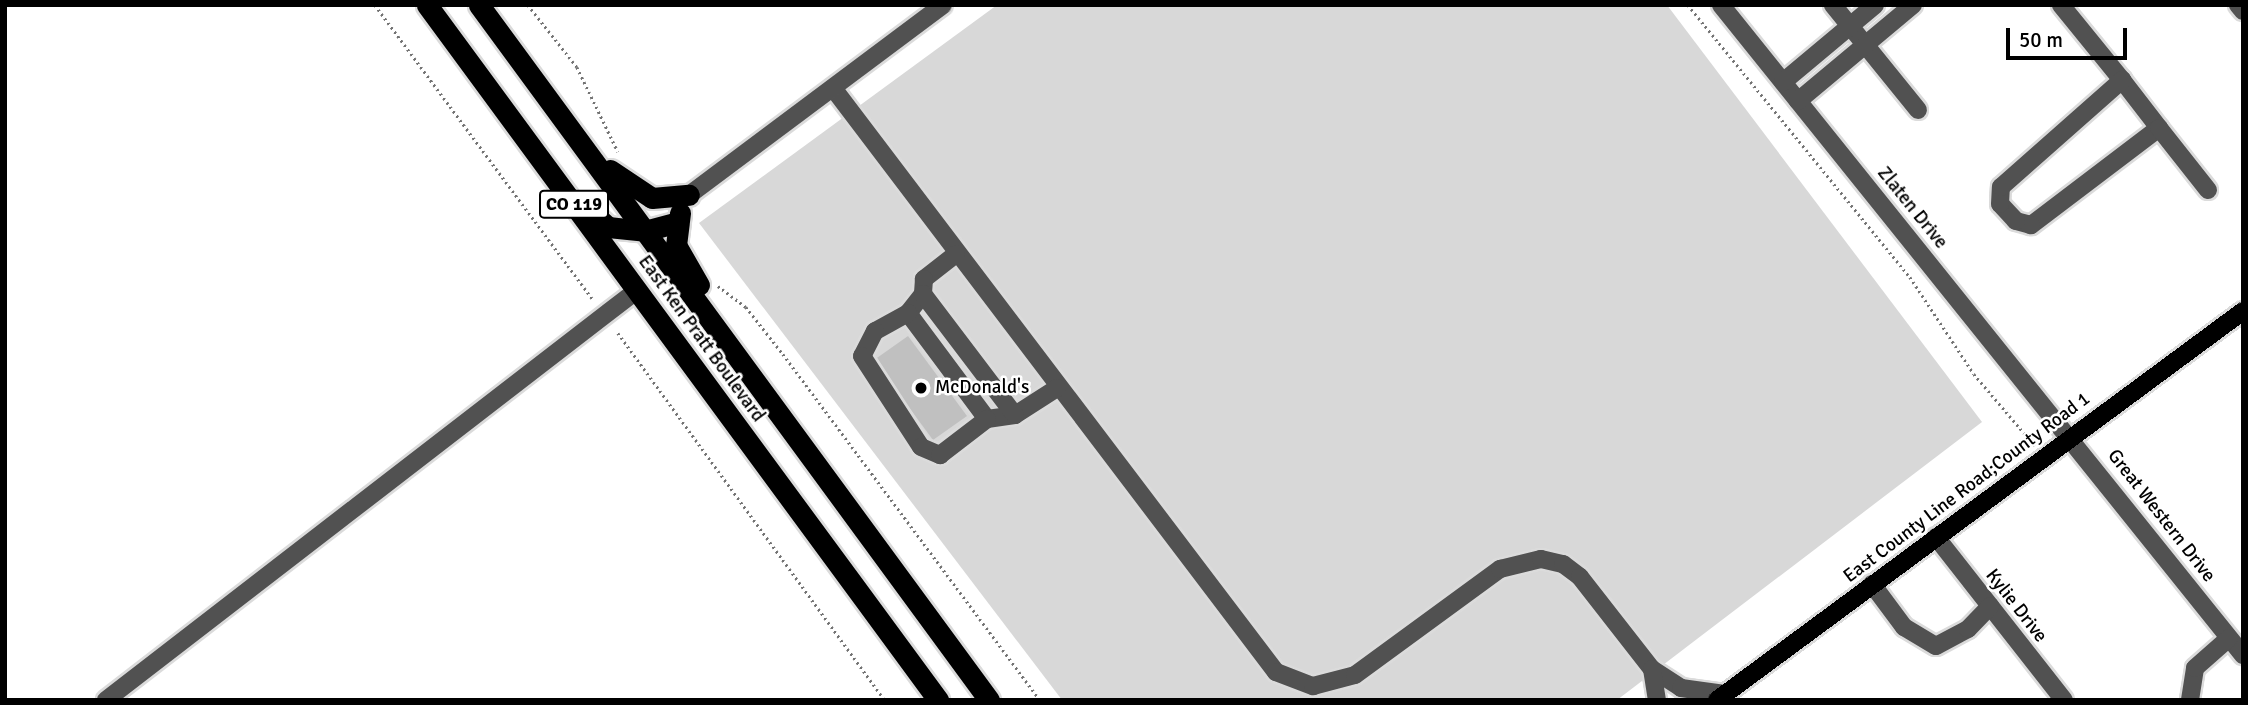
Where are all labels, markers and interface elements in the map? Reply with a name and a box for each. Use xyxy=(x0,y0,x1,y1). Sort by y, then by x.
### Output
scale bar xyxy=(2010,14,2131,58)
text: 50 m xyxy=(2019,27,2063,53)
street label: Zlaten Drive xyxy=(1872,162,1952,254)
road number: CO 119 xyxy=(539,190,609,218)
street label: East Ken Pratt Boulevard xyxy=(633,251,769,427)
place label: McDonald's xyxy=(935,377,1029,399)
marker: McDonald's xyxy=(913,380,929,396)
street label: East County Line Road;County Road 1 xyxy=(1839,388,2095,588)
street label: Great Western Drive xyxy=(2102,445,2220,587)
street label: Kylie Drive xyxy=(1980,565,2052,647)

